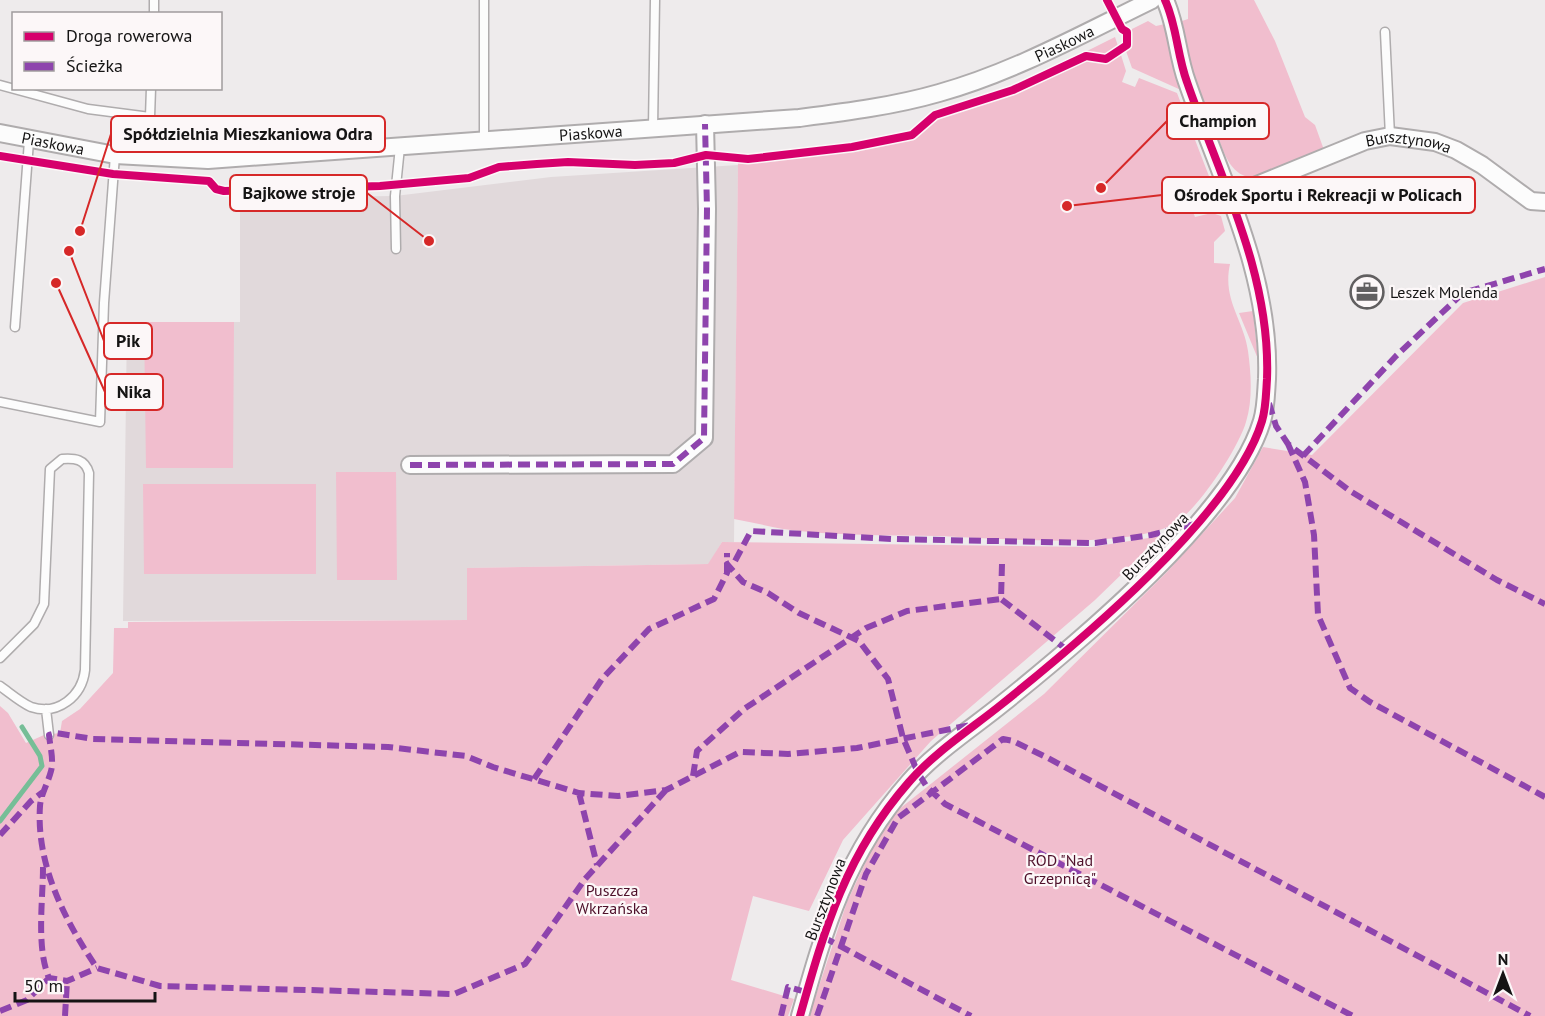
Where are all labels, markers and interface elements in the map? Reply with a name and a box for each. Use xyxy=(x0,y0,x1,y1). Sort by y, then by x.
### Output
legend xyxy=(12,12,222,90)
street label: Piaskowa xyxy=(1031,20,1097,66)
text: Droga rowerowa xyxy=(66,24,192,47)
text: Ścieżka xyxy=(66,54,123,77)
callout: Champion xyxy=(1167,103,1269,139)
text: Champion xyxy=(1179,109,1257,132)
callout: Spółdzielnia Mieszkaniowa Odra xyxy=(111,116,385,152)
street label: Piaskowa xyxy=(558,121,623,145)
text: Spółdzielnia Mieszkaniowa Odra xyxy=(123,122,373,145)
street label: Bursztynowa xyxy=(1364,126,1454,157)
street label: Piaskowa xyxy=(20,127,86,159)
callout: Bajkowe stroje xyxy=(230,175,367,211)
callout: Ośrodek Sportu i Rekreacji w Policach xyxy=(1162,177,1475,213)
text: Bajkowe stroje xyxy=(243,181,355,204)
text: Ośrodek Sportu i Rekreacji w Policach xyxy=(1174,183,1462,206)
office icon: Leszek Molenda xyxy=(1349,274,1385,310)
place label: Leszek Molenda xyxy=(1390,282,1498,302)
callout: Pik xyxy=(104,323,152,359)
text: Pik xyxy=(116,329,140,352)
callout: Nika xyxy=(105,374,163,410)
text: Nika xyxy=(117,380,151,403)
street label: Bursztynowa xyxy=(1118,508,1192,584)
park label: ROD "Nad Grzepnicą" xyxy=(1024,850,1096,888)
street label: Bursztynowa xyxy=(800,855,850,943)
park label: Puszcza Wkrzańska xyxy=(576,880,648,918)
north arrow xyxy=(1473,944,1533,1004)
text: N xyxy=(1498,949,1508,969)
scale bar xyxy=(15,965,154,1003)
text: 50 m xyxy=(24,974,63,997)

